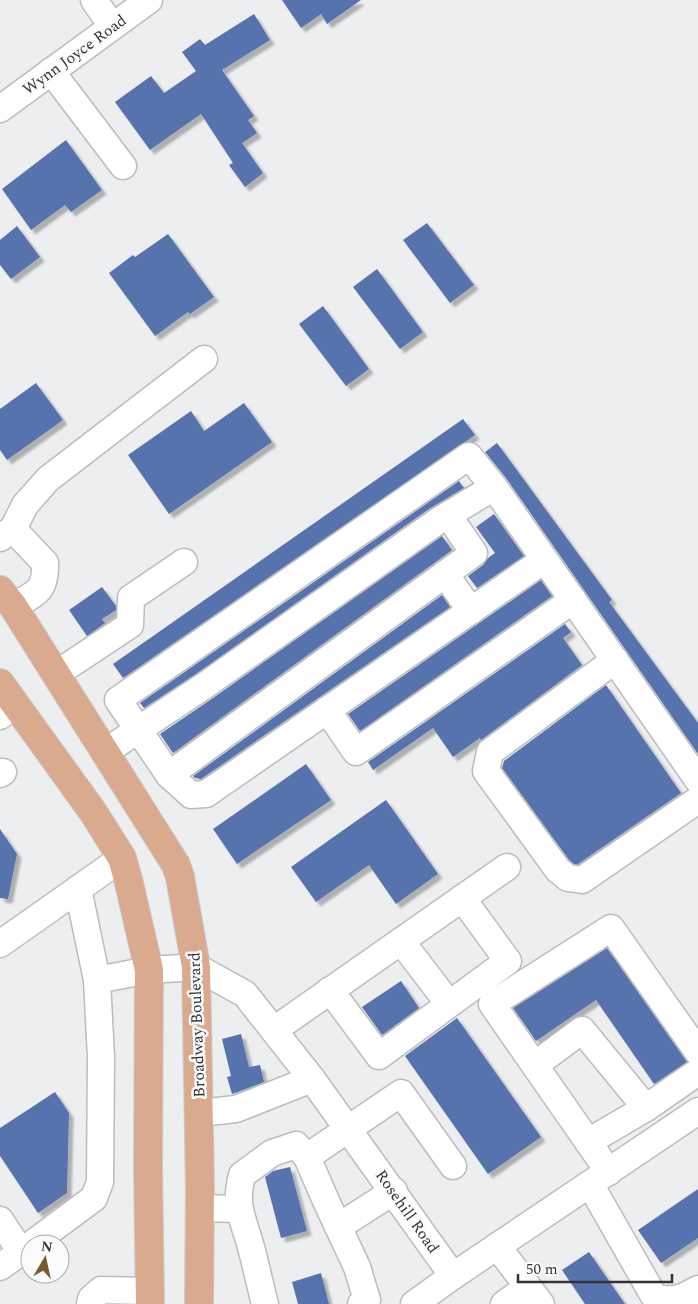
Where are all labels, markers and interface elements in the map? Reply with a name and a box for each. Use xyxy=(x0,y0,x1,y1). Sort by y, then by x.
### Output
street label: Wynn Joyce Road xyxy=(17,9,132,101)
street label: Broadway Boulevard xyxy=(182,952,212,1098)
street label: Rosehill Road xyxy=(369,1165,445,1258)
north arrow xyxy=(20,1234,70,1284)
text: N xyxy=(40,1235,54,1258)
scale bar xyxy=(518,1252,672,1284)
text: 50 m xyxy=(526,1258,558,1281)

